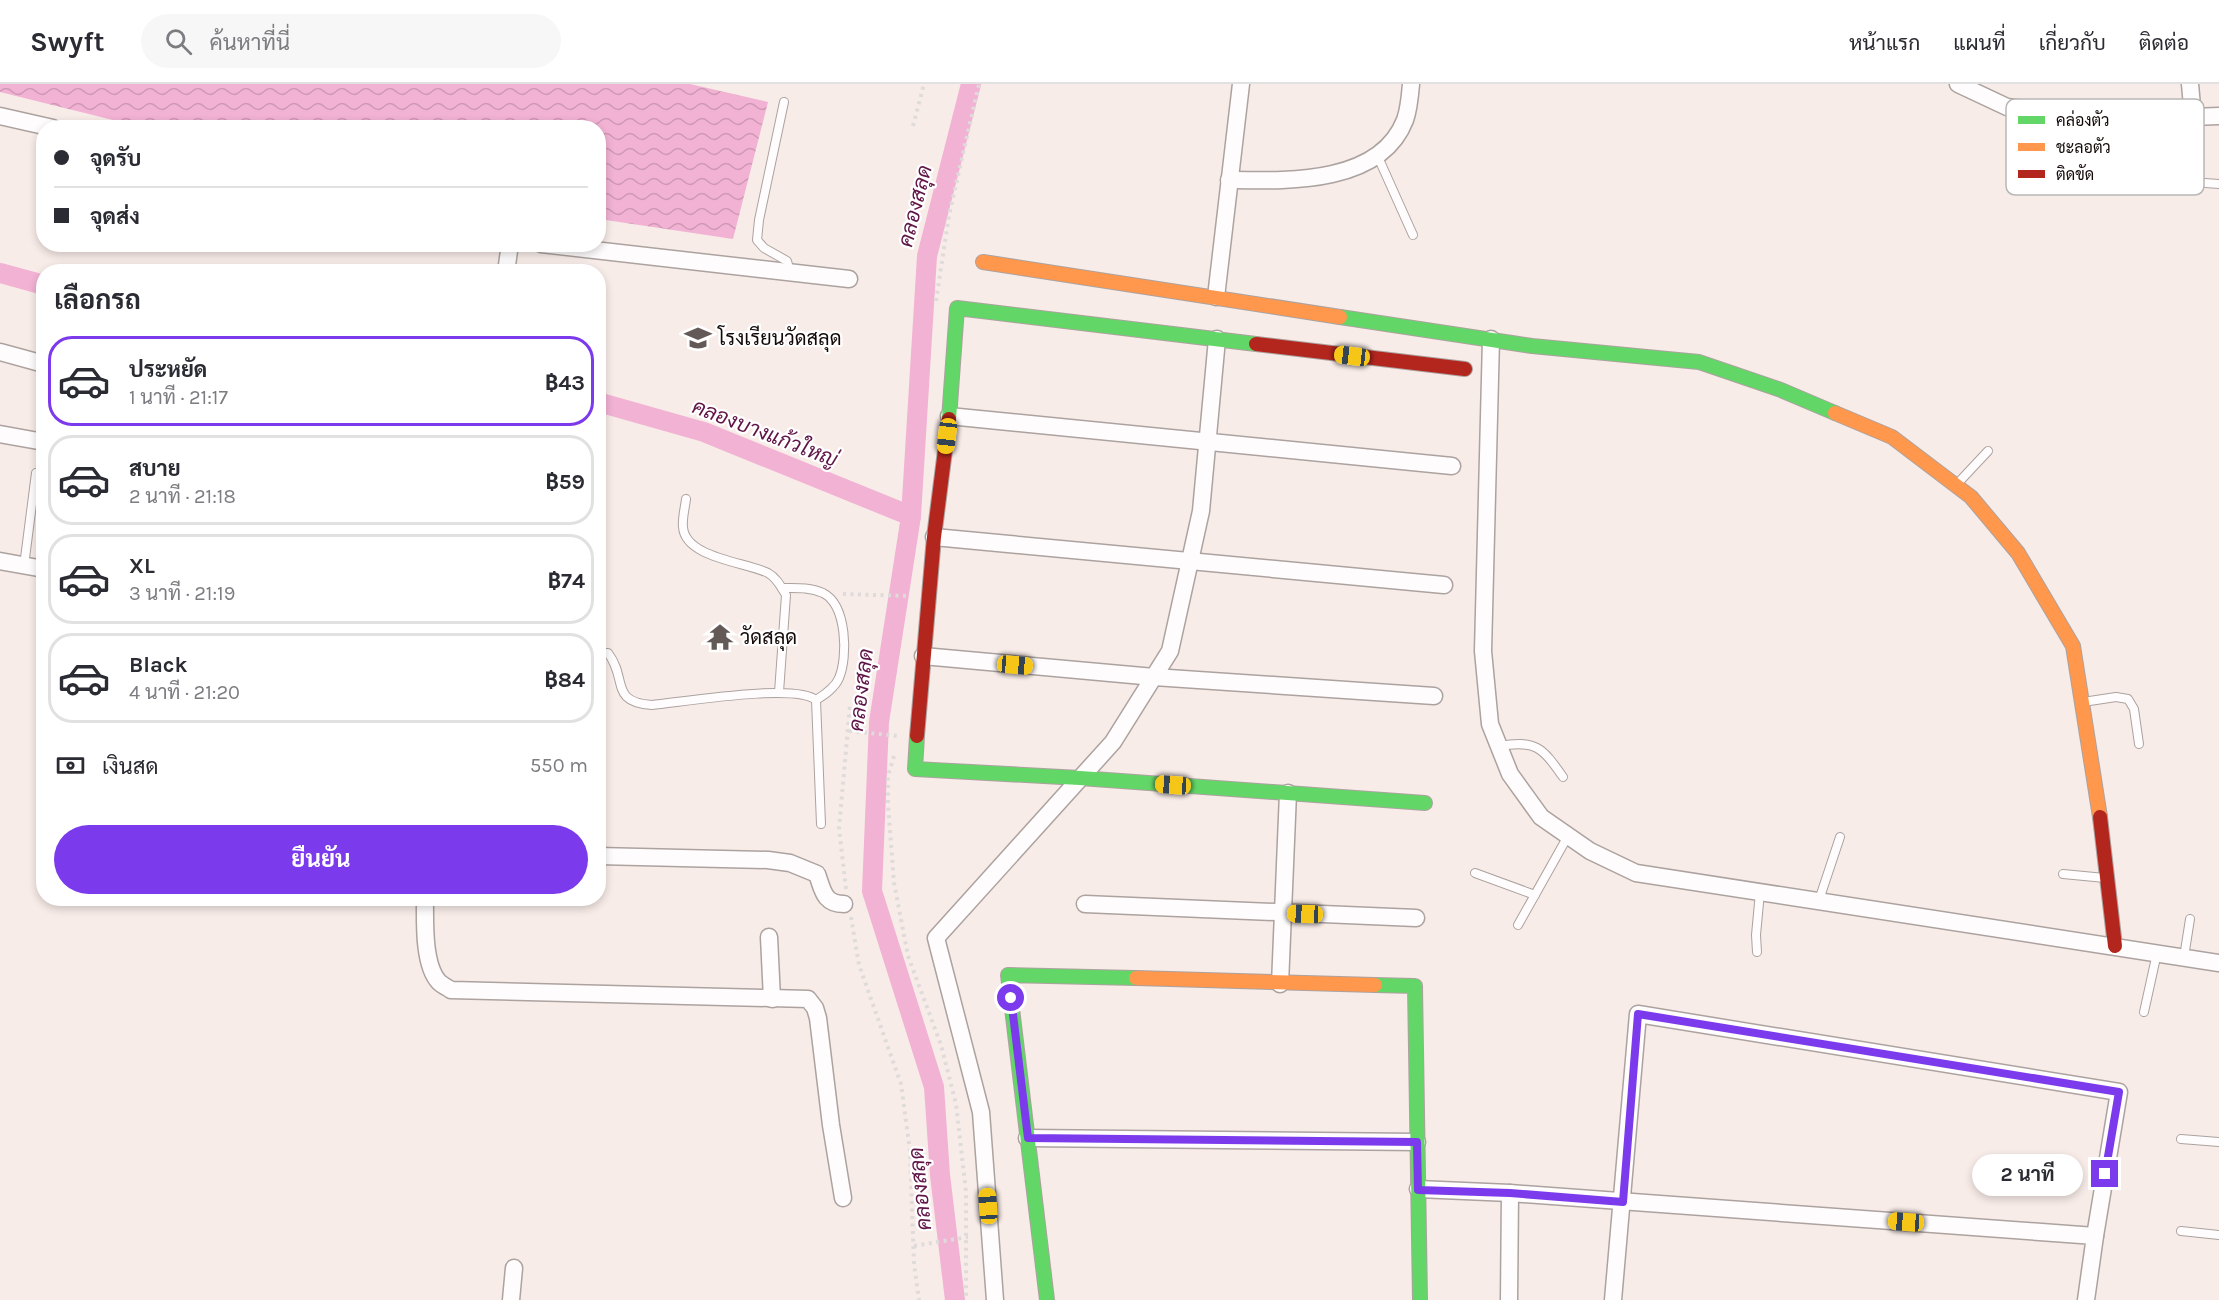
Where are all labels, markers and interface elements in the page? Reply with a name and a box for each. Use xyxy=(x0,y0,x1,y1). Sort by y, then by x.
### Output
search box xyxy=(141,14,561,68)
text: Swyft xyxy=(30,25,105,58)
icon: search xyxy=(162,25,195,58)
text: ค้นหาที่นี่ xyxy=(210,30,290,56)
text: หน้าแรก xyxy=(1849,31,1920,55)
text: แผนที่ xyxy=(1953,31,2006,55)
text: เกี่ยวกับ xyxy=(2039,31,2106,55)
text: ติดต่อ xyxy=(2139,31,2189,55)
legend xyxy=(2006,99,2204,195)
text: คล่องตัว xyxy=(2056,110,2110,130)
text: ชะลอตัว xyxy=(2056,137,2111,157)
text: จุดรับ xyxy=(90,146,141,172)
water label: คลองสลุด xyxy=(893,163,939,250)
text: ติดขัด xyxy=(2056,164,2094,184)
text: จุดส่ง xyxy=(90,204,140,230)
text: เลือกรถ xyxy=(54,284,141,316)
school or university icon: โรงเรียนวัดสลุด xyxy=(683,323,713,353)
place label: โรงเรียนวัดสลุด xyxy=(717,325,842,352)
car xyxy=(1333,345,1371,367)
icon: car xyxy=(57,354,111,408)
text: ประหยัด xyxy=(129,357,207,383)
text: ฿43 xyxy=(545,370,585,396)
text: 1 นาที · 21:17 xyxy=(129,386,228,409)
water label: คลองบางแก้วใหญ่ xyxy=(689,393,842,472)
car xyxy=(936,417,958,455)
icon: car xyxy=(57,453,111,507)
text: สบาย xyxy=(129,456,181,482)
text: ฿59 xyxy=(546,469,585,495)
text: 2 นาที · 21:18 xyxy=(129,485,236,508)
icon: car xyxy=(57,552,111,606)
text: XL xyxy=(129,553,155,579)
text: ฿74 xyxy=(548,568,585,594)
text: 3 นาที · 21:19 xyxy=(129,582,235,605)
temple icon: วัดสลุด xyxy=(705,622,735,652)
place label: วัดสลุด xyxy=(740,625,797,651)
water label: คลองสลุด xyxy=(844,647,880,733)
icon: car xyxy=(57,651,111,705)
text: Black xyxy=(129,652,188,678)
car xyxy=(996,654,1034,676)
text: ฿84 xyxy=(544,667,585,693)
text: 4 นาที · 21:20 xyxy=(129,681,240,704)
icon: cash xyxy=(54,749,87,782)
text: เงินสด xyxy=(102,754,159,780)
text: 550 m xyxy=(530,754,588,777)
car xyxy=(1154,775,1192,795)
button: ยืนยัน xyxy=(54,825,588,894)
car xyxy=(1287,904,1323,924)
route start xyxy=(997,984,1024,1011)
water label: คลองสลุด xyxy=(904,1146,938,1232)
callout: 2 นาที xyxy=(1973,1153,2084,1195)
route end xyxy=(2091,1160,2118,1187)
text: 2 นาที xyxy=(2001,1163,2054,1186)
car xyxy=(978,1187,998,1225)
car xyxy=(1887,1212,1925,1232)

